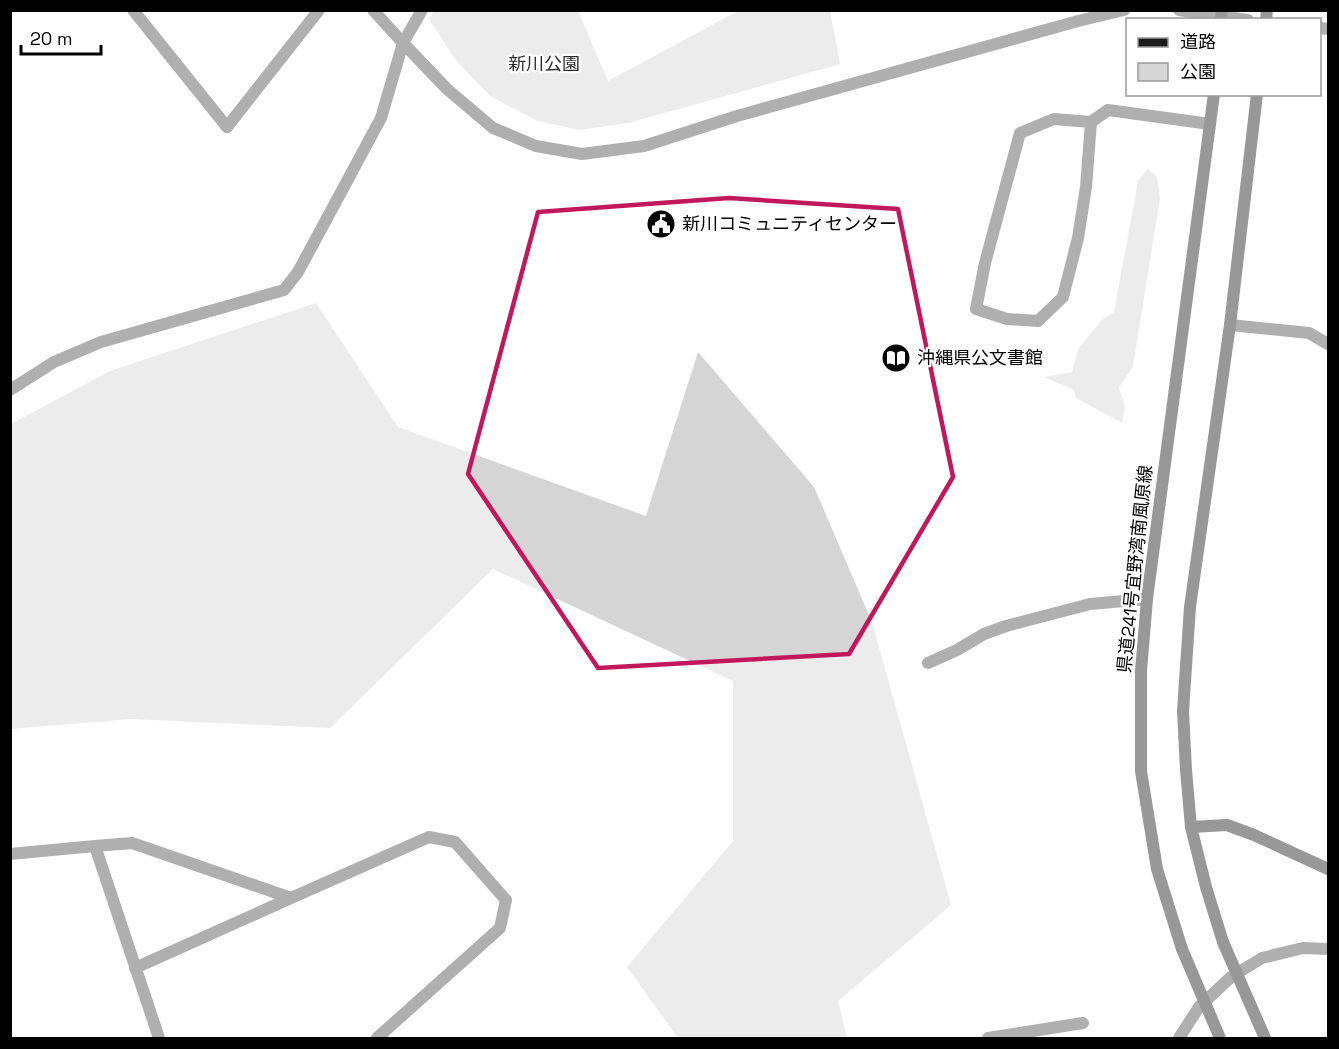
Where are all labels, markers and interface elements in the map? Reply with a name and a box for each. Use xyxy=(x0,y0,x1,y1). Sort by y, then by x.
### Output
scale bar xyxy=(21,18,100,56)
legend xyxy=(1126,18,1321,96)
text: 20 m xyxy=(30,27,73,50)
text: 道路 xyxy=(1180,30,1216,53)
park label: 新川公園 xyxy=(508,52,580,75)
text: 公園 xyxy=(1180,60,1216,83)
public building icon: 新川コミュニティセンター xyxy=(645,208,677,240)
place label: 新川コミュニティセンター xyxy=(682,212,897,235)
library icon: 沖縄県公文書館 xyxy=(880,342,912,374)
place label: 沖縄県公文書館 xyxy=(917,346,1043,369)
street label: 県道241号宜野湾南風原線 xyxy=(1112,464,1157,674)

